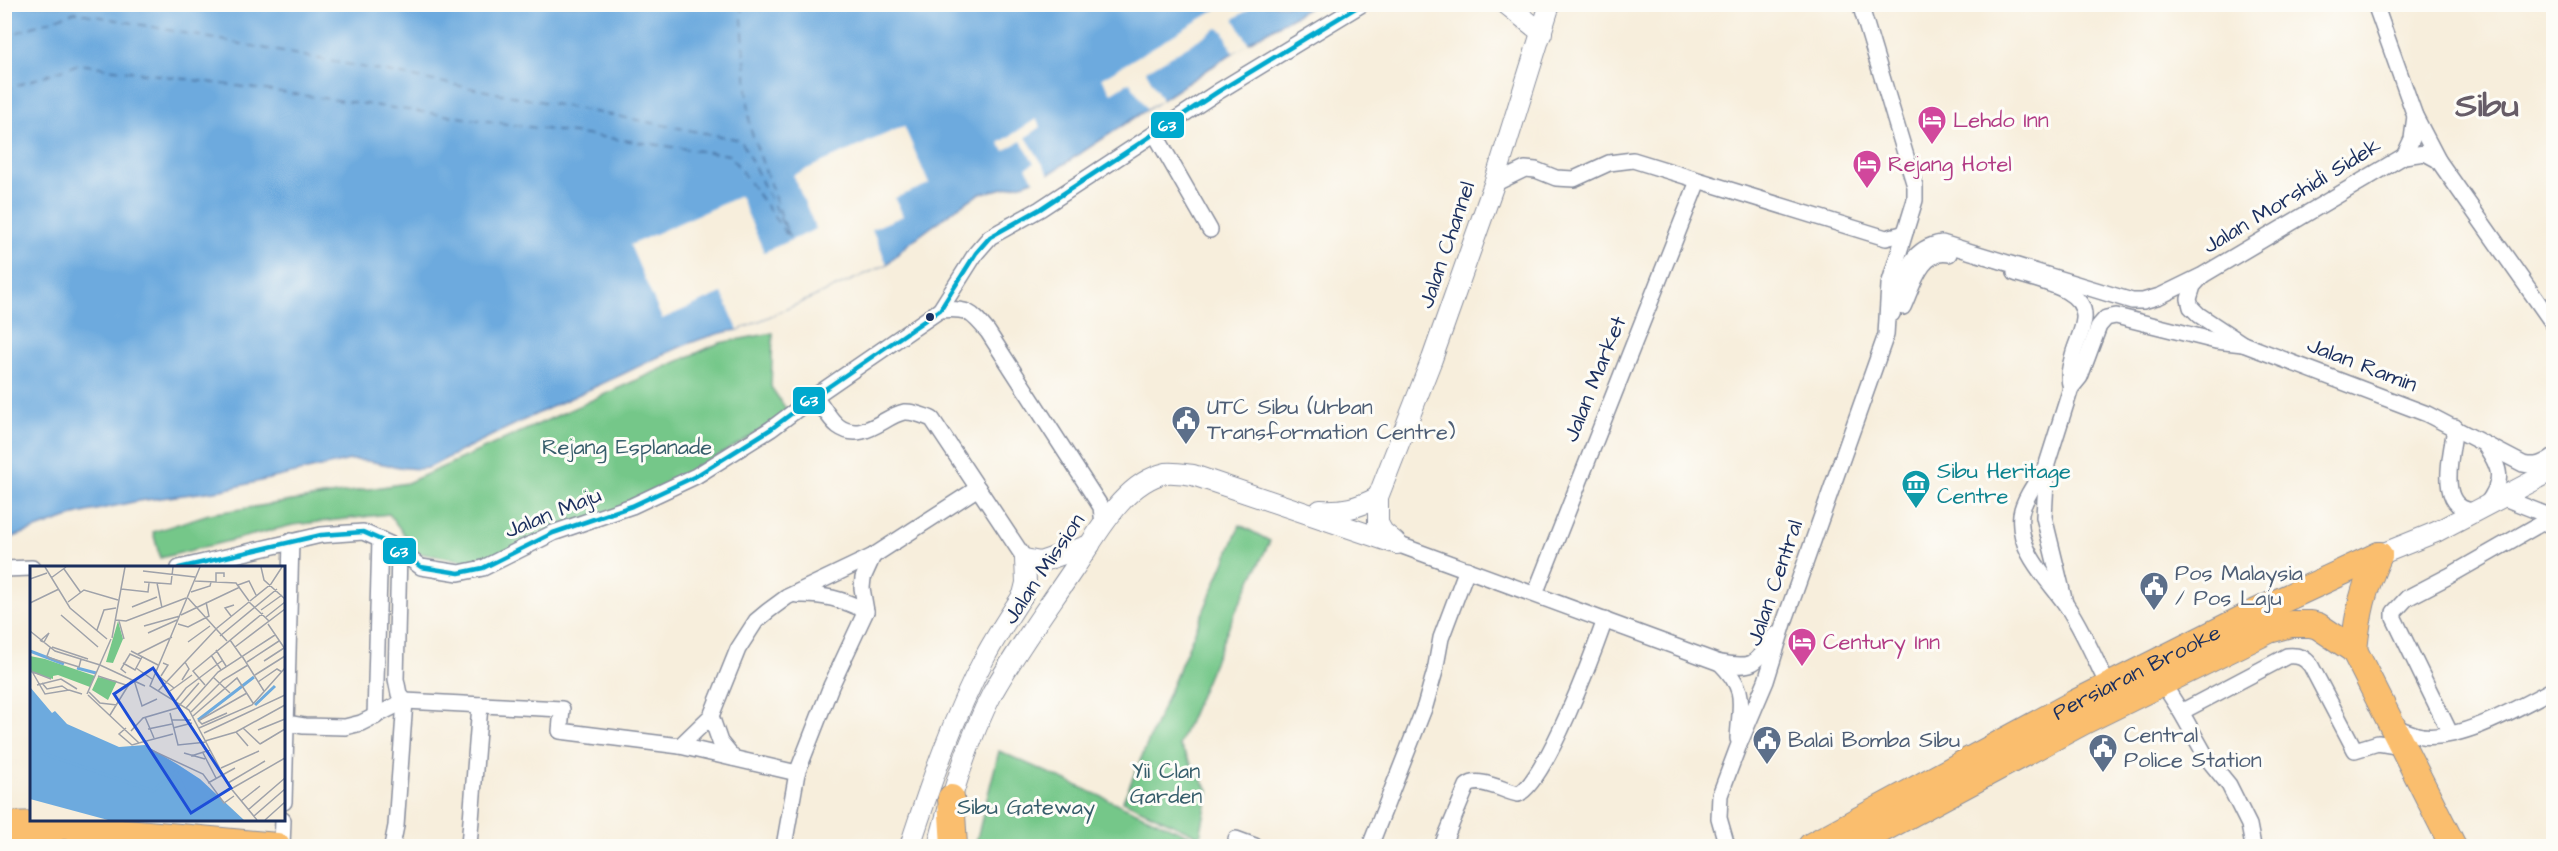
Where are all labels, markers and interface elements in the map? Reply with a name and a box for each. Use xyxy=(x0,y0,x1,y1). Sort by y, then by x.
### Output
district label: Sibu xyxy=(2454,82,2519,130)
hotel icon: Lehdo Inn xyxy=(1916,104,1948,146)
place label: Lehdo Inn xyxy=(1953,105,2049,136)
line badge: 63 xyxy=(1150,111,1185,139)
text: 63 xyxy=(1158,115,1177,137)
street label: Jalan Morshidi Sidek xyxy=(2197,130,2387,262)
hotel icon: Rejang Hotel xyxy=(1851,148,1883,190)
place label: Rejang Hotel xyxy=(1888,149,2012,181)
street label: Jalan Channel xyxy=(1411,177,1483,313)
unlabelled marker xyxy=(924,311,936,323)
street label: Jalan Market xyxy=(1556,311,1634,447)
street label: Jalan Ramin xyxy=(2302,330,2422,400)
line badge: 63 xyxy=(792,386,826,415)
text: 63 xyxy=(800,390,819,412)
place label: UTC Sibu (Urban Transformation Centre) xyxy=(1207,392,1456,448)
public building icon: UTC Sibu (Urban Transformation Centre) xyxy=(1170,404,1202,446)
park label: Rejang Esplanade xyxy=(542,432,712,464)
place label: Sibu Heritage Centre xyxy=(1937,456,2071,512)
museum icon: Sibu Heritage Centre xyxy=(1900,468,1932,510)
street label: Jalan Maju xyxy=(500,480,606,546)
street label: Jalan Mission xyxy=(995,507,1093,631)
street label: Jalan Central xyxy=(1739,516,1811,650)
line badge: 63 xyxy=(382,537,417,565)
text: 63 xyxy=(390,541,409,563)
place label: Pos Malaysia / Pos Laju xyxy=(2175,558,2303,614)
inset map xyxy=(30,566,285,821)
public building icon: Pos Malaysia / Pos Laju xyxy=(2138,570,2170,612)
street label: Persiaran Brooke xyxy=(2047,617,2226,728)
hotel icon: Century Inn xyxy=(1786,626,1818,668)
place label: Century Inn xyxy=(1823,627,1940,659)
place label: Central Police Station xyxy=(2124,720,2262,776)
public building icon: Balai Bomba Sibu xyxy=(1751,724,1783,766)
place label: Balai Bomba Sibu xyxy=(1788,725,1960,756)
public building icon: Central Police Station xyxy=(2087,732,2119,774)
park label: Yii Clan Garden xyxy=(1130,756,1202,812)
park label: Sibu Gateway xyxy=(957,792,1095,824)

